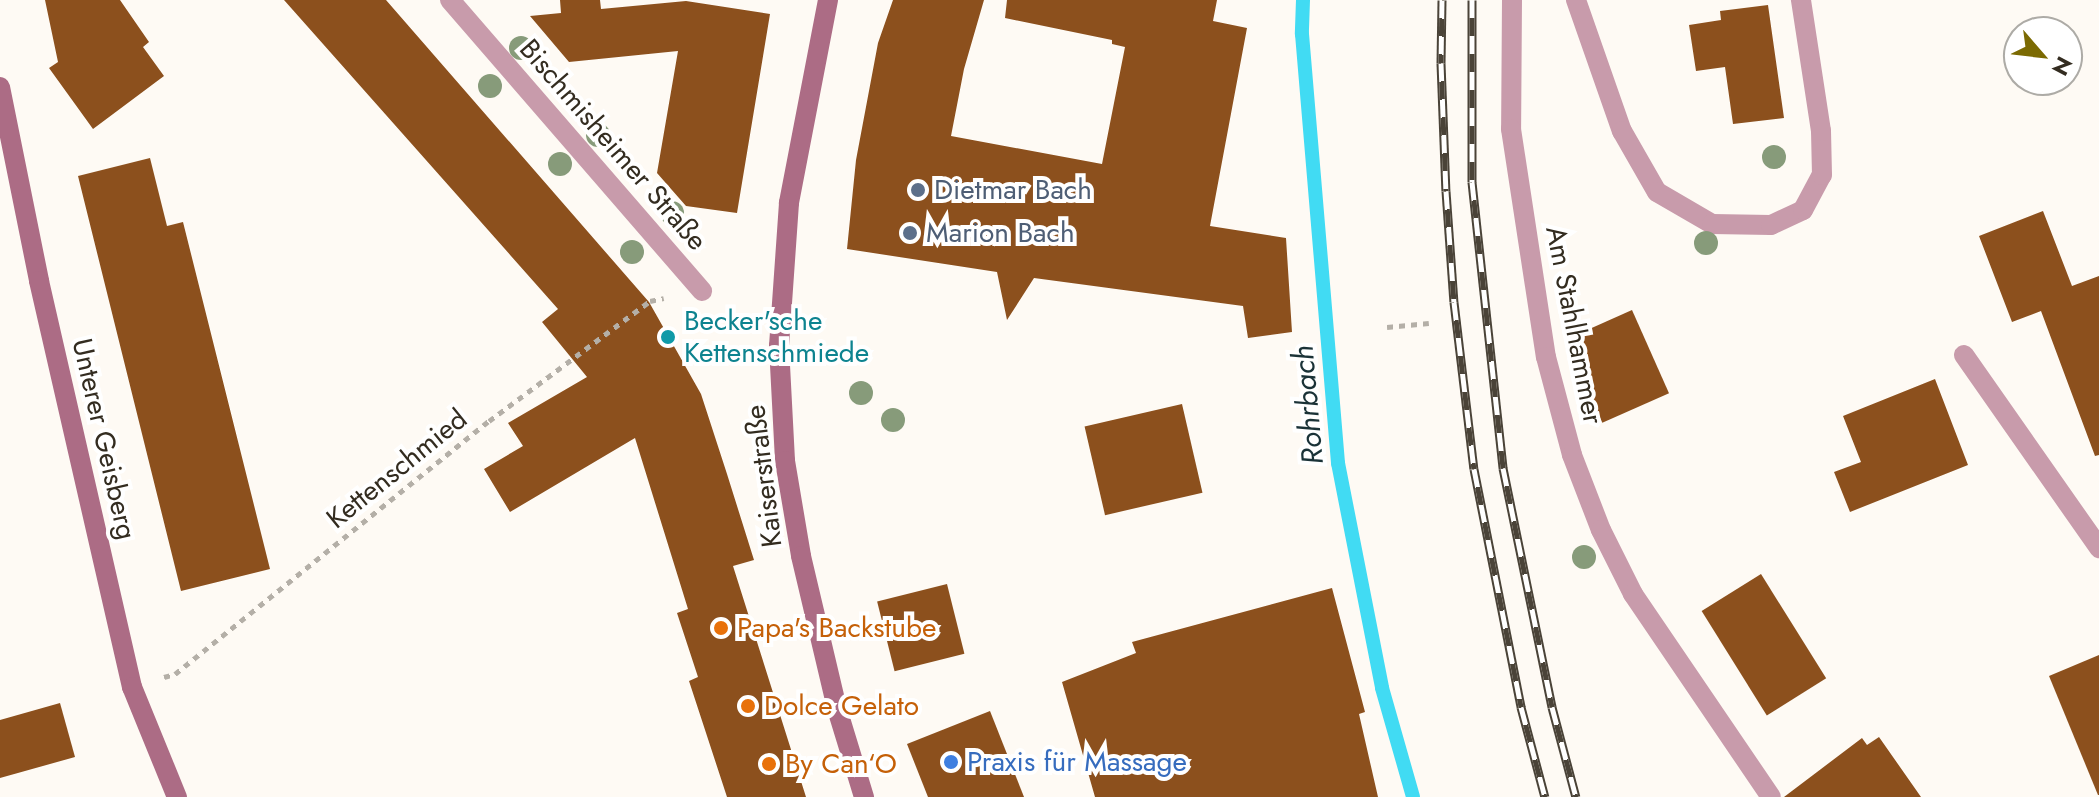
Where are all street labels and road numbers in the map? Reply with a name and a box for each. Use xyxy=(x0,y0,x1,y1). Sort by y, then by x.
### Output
street label: Bischmisheimer Straße xyxy=(512,33,714,257)
street label: Am Stahlhammer xyxy=(1538,223,1610,427)
street label: Unterer Geisberg xyxy=(65,335,143,543)
street label: Kettenschmied xyxy=(320,402,474,536)
street label: Kaiserstraße xyxy=(739,403,789,549)

